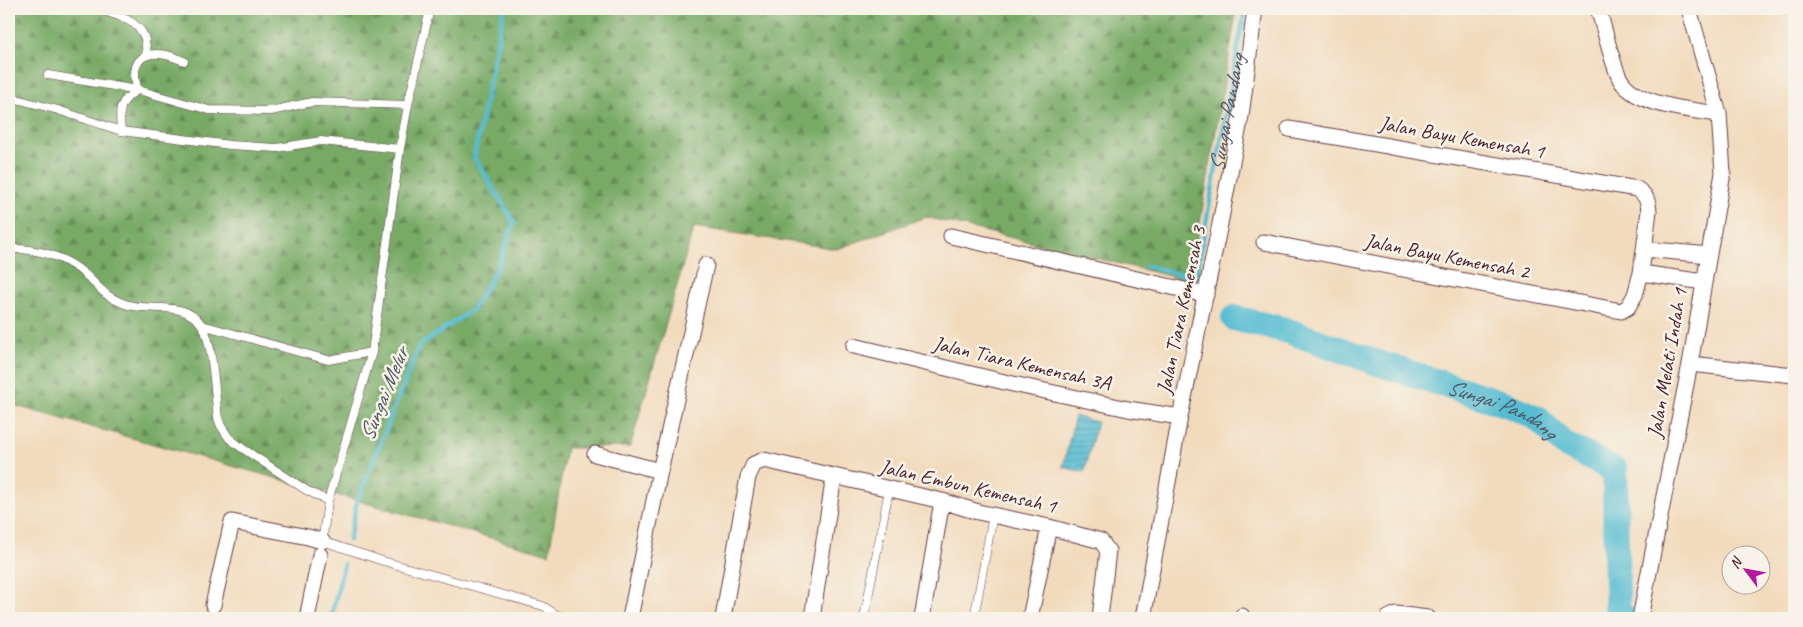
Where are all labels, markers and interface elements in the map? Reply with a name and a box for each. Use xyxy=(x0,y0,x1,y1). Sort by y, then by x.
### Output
water label: Sungai Pandang xyxy=(1203,49,1252,174)
street label: Jalan Bayu Kemensah 1 xyxy=(1376,110,1548,165)
street label: Jalan Tiara Kemensah 3 xyxy=(1150,222,1212,397)
street label: Jalan Bayu Kemensah 2 xyxy=(1362,227,1533,285)
street label: Jalan Melati Indah 1 xyxy=(1641,285,1693,441)
street label: Jalan Tiara Kemensah 3A xyxy=(930,330,1115,396)
water label: Sungai Melur xyxy=(353,340,417,445)
water label: Sungai Pandang xyxy=(1444,373,1565,447)
street label: Jalan Embun Kemensah 1 xyxy=(876,453,1060,519)
north arrow xyxy=(1720,544,1770,594)
text: N xyxy=(1726,553,1746,572)

